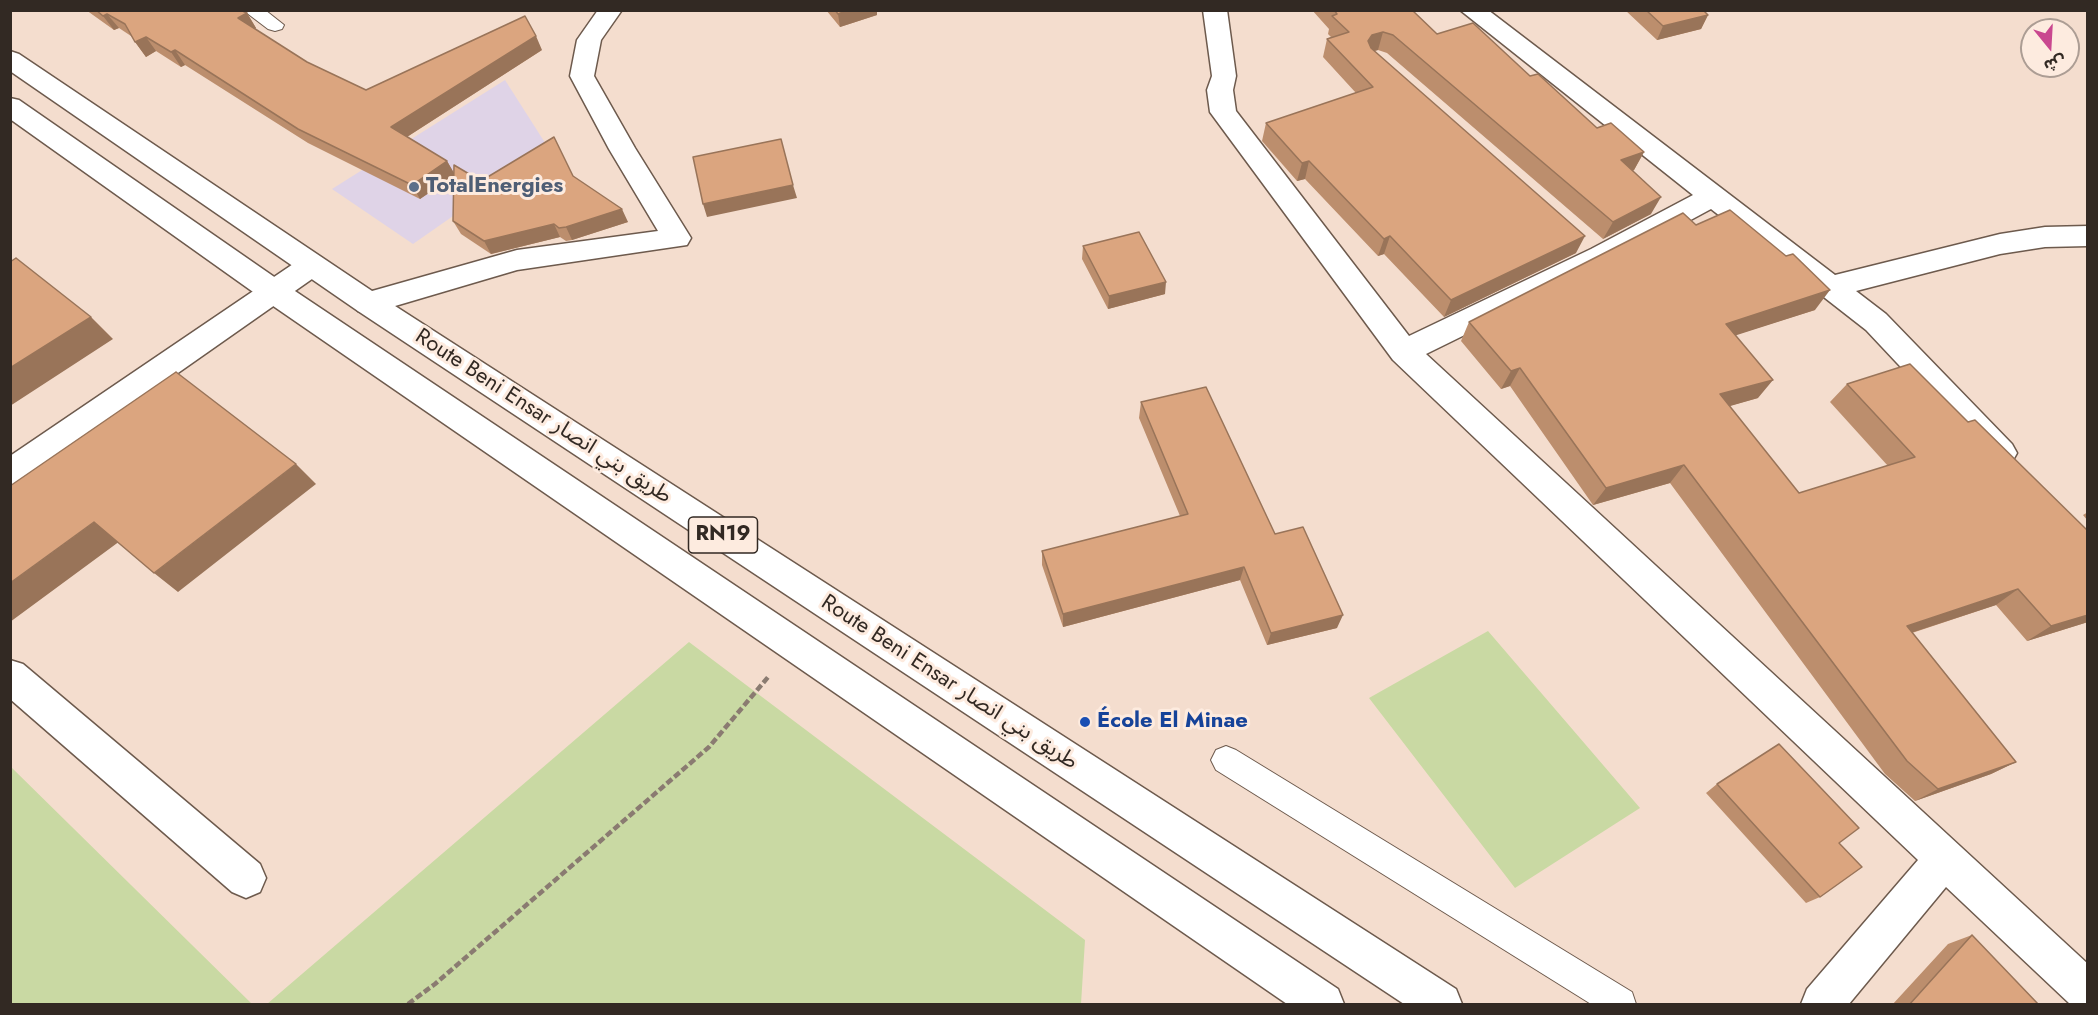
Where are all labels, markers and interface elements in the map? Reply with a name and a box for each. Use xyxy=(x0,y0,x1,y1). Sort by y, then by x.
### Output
north arrow xyxy=(2020,18,2080,78)
text: ش xyxy=(2041,49,2069,78)
place label: TotalEnergies xyxy=(426,174,563,200)
marker: TotalEnergies xyxy=(407,180,421,194)
street label: Route Beni Ensar طريق بني انصار xyxy=(410,324,676,510)
road number: RN19 xyxy=(688,517,758,553)
street label: Route Beni Ensar طريق بني انصار xyxy=(816,590,1082,776)
place label: École El Minae xyxy=(1097,709,1248,735)
marker: École El Minae xyxy=(1078,715,1092,729)

